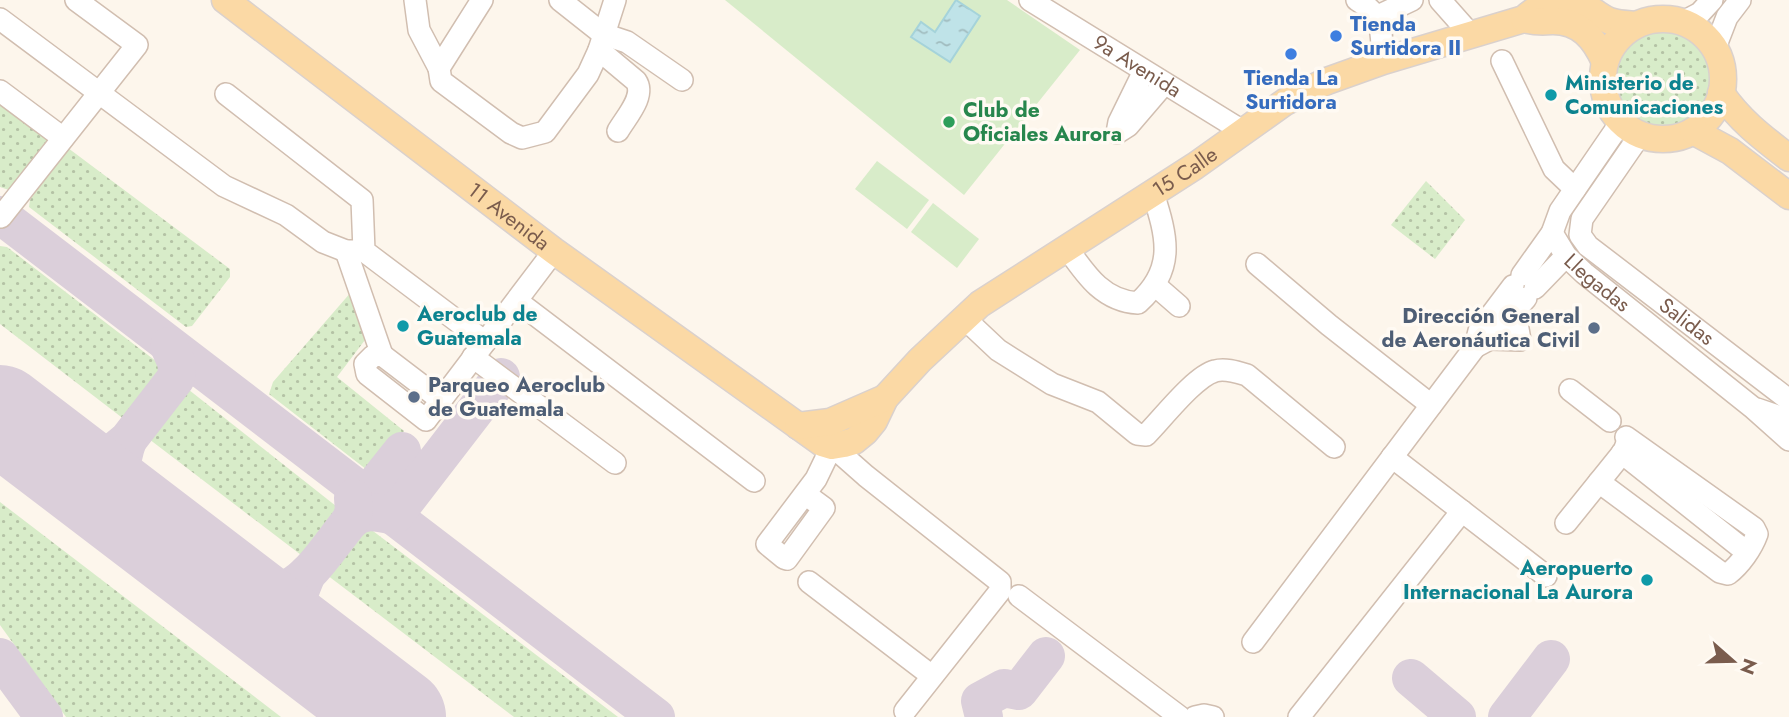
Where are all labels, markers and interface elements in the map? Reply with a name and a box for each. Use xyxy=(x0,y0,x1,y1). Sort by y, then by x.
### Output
place label: Tienda Surtidora II xyxy=(1350,9,1461,63)
street label: 9a Avenida xyxy=(1087,27,1187,105)
marker: Tienda Surtidora II xyxy=(1328,28,1344,44)
marker: Tienda La Surtidora xyxy=(1283,46,1299,62)
place label: Tienda La Surtidora xyxy=(1244,63,1338,117)
place label: Ministerio de Comunicaciones xyxy=(1565,68,1724,122)
marker: Ministerio de Comunicaciones xyxy=(1543,87,1559,103)
place label: Club de Oficiales Aurora xyxy=(963,95,1122,149)
marker: Club de Oficiales Aurora xyxy=(941,114,957,130)
street label: 15 Calle xyxy=(1147,139,1224,205)
street label: 11 Avenida xyxy=(461,175,556,258)
street label: Llegadas xyxy=(1557,247,1637,319)
street label: Salidas xyxy=(1653,291,1721,352)
place label: Aeroclub de Guatemala xyxy=(416,299,538,353)
place label: Dirección General de Aeronáutica Civil xyxy=(1381,301,1580,355)
marker: Aeroclub de Guatemala xyxy=(395,318,411,334)
marker: Dirección General de Aeronáutica Civil xyxy=(1586,320,1602,336)
place label: Parqueo Aeroclub de Guatemala xyxy=(428,370,605,424)
marker: Parqueo Aeroclub de Guatemala xyxy=(406,389,422,405)
place label: Aeropuerto Internacional La Aurora xyxy=(1403,553,1633,607)
marker: Aeropuerto Internacional La Aurora xyxy=(1639,572,1655,588)
north arrow xyxy=(1698,626,1768,696)
text: N xyxy=(1733,655,1764,678)

